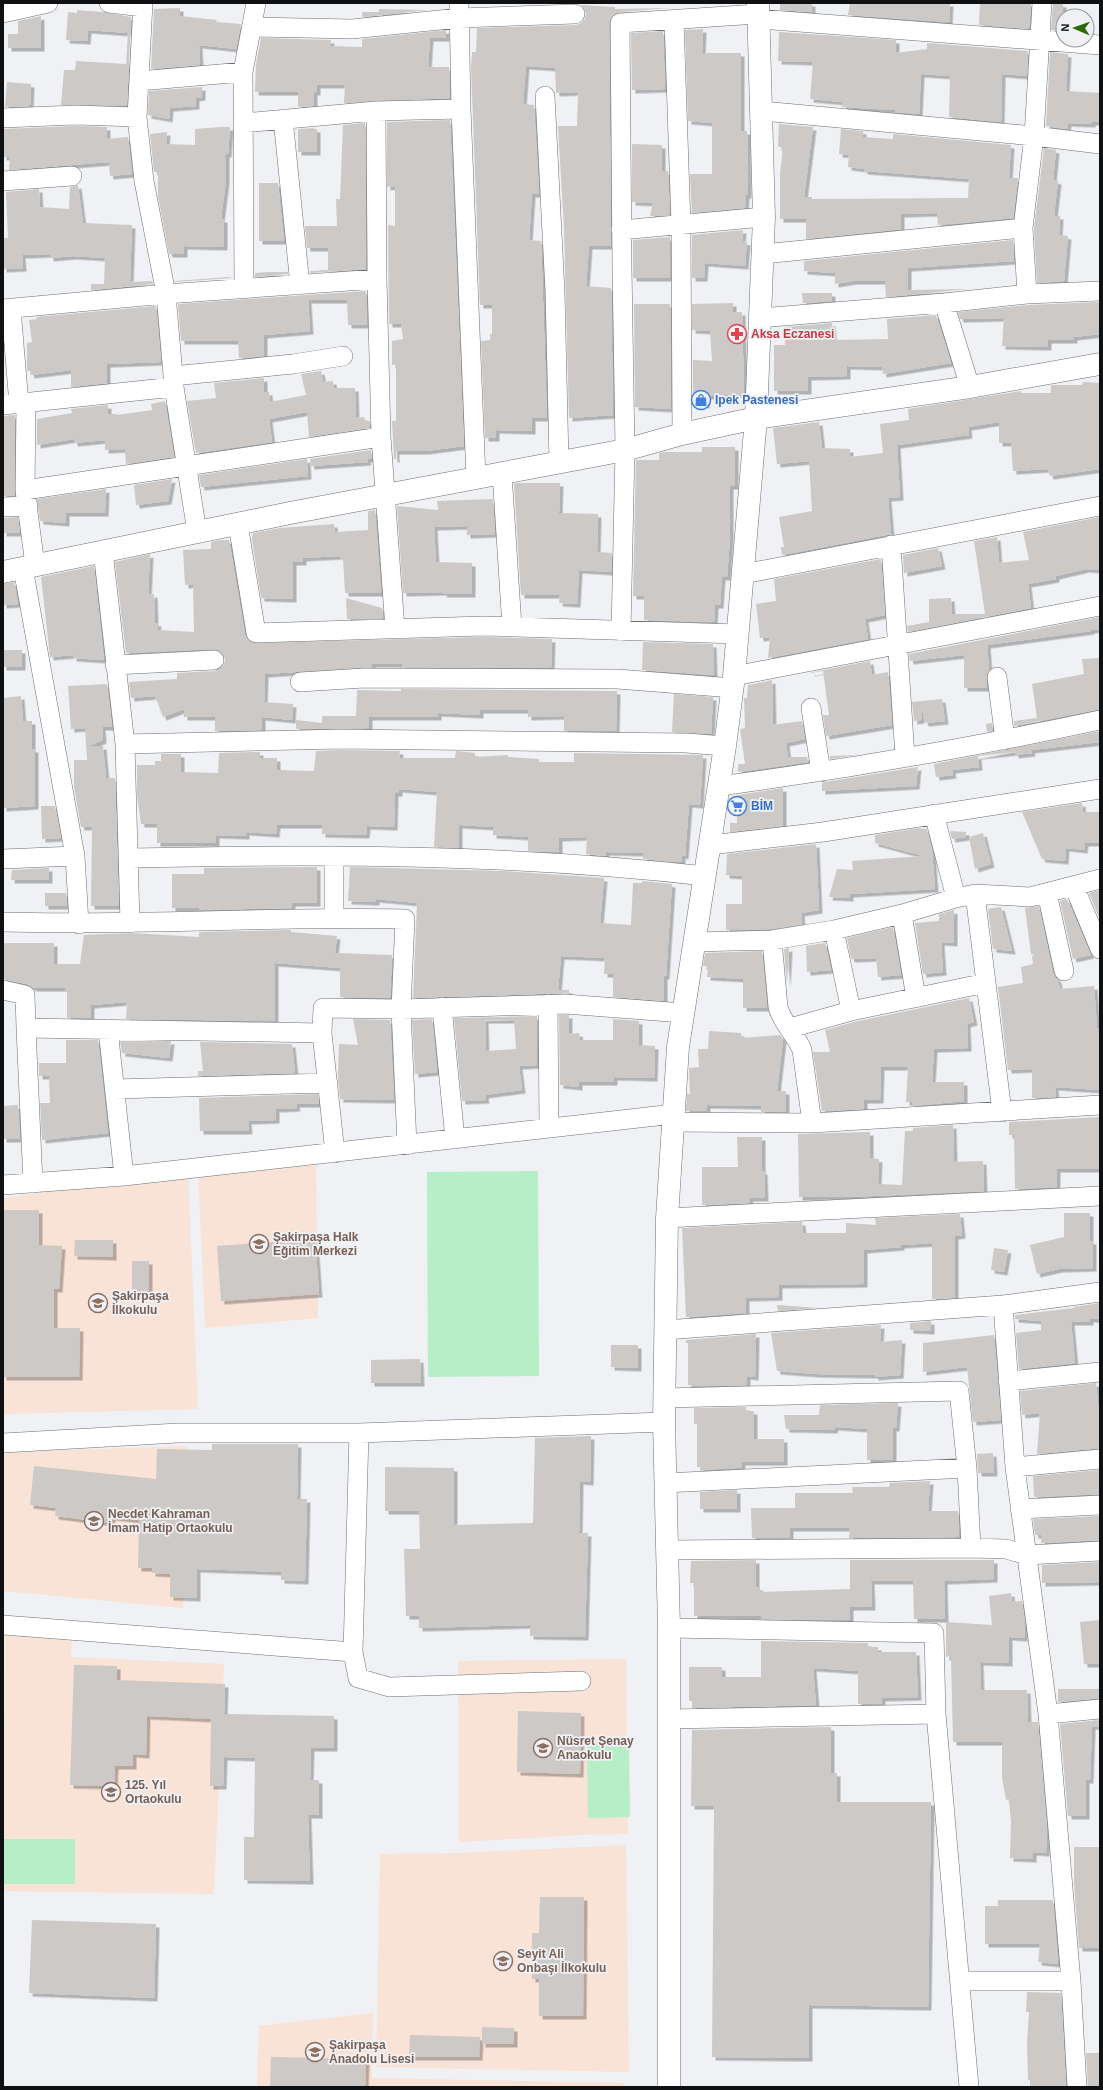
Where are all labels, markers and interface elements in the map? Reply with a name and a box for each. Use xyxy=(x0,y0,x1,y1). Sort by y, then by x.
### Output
north arrow xyxy=(1055,8,1095,48)
text: N xyxy=(1059,23,1071,32)
pharmacy icon: Aksa Eczanesi xyxy=(726,323,748,345)
place label: Aksa Eczanesi xyxy=(751,327,834,341)
shop icon: Ipek Pastenesi xyxy=(690,389,712,411)
place label: Ipek Pastenesi xyxy=(715,393,798,407)
supermarket icon: BİM xyxy=(726,795,748,817)
place label: BİM xyxy=(751,798,773,813)
place label: Şakirpaşa Halk Eğitim Merkezi xyxy=(273,1230,359,1258)
school or university icon: Şakirpaşa Halk Eğitim Merkezi xyxy=(248,1233,270,1255)
place label: Şakirpaşa İlkokulu xyxy=(112,1289,169,1317)
school or university icon: Şakirpaşa İlkokulu xyxy=(87,1292,109,1314)
place label: Necdet Kahraman İmam Hatip Ortaokulu xyxy=(108,1507,233,1535)
school or university icon: Necdet Kahraman İmam Hatip Ortaokulu xyxy=(83,1510,105,1532)
place label: Nüsret Şenay Anaokulu xyxy=(557,1734,634,1762)
school or university icon: Nüsret Şenay Anaokulu xyxy=(532,1737,554,1759)
place label: 125. Yıl Ortaokulu xyxy=(125,1778,182,1806)
school or university icon: 125. Yıl Ortaokulu xyxy=(100,1781,122,1803)
place label: Seyit Ali Onbaşı İlkokulu xyxy=(517,1947,606,1975)
school or university icon: Seyit Ali Onbaşı İlkokulu xyxy=(492,1950,514,1972)
place label: Şakirpaşa Anadolu Lisesi xyxy=(329,2038,414,2066)
school or university icon: Şakirpaşa Anadolu Lisesi xyxy=(304,2041,326,2063)

